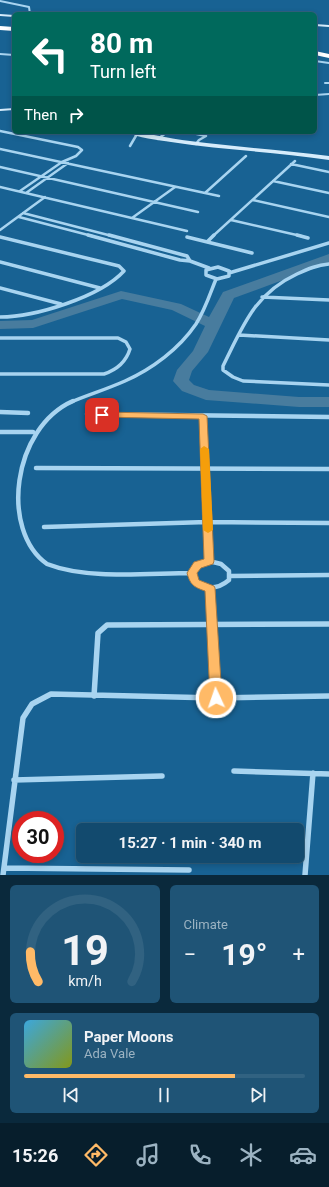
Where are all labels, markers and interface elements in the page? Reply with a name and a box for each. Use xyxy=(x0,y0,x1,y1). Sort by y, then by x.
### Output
text: 80 m xyxy=(90,27,153,60)
icon: left xyxy=(24,28,76,80)
text: Turn left xyxy=(90,61,156,82)
icon: right xyxy=(65,104,87,126)
text: Then xyxy=(24,106,57,124)
pin xyxy=(85,398,119,432)
icon: arrive xyxy=(91,404,113,426)
position arrow xyxy=(195,677,237,719)
speed limit sign: 30 xyxy=(12,811,64,863)
text: 15:27 · 1 min · 340 m xyxy=(119,834,261,852)
text: Climate xyxy=(184,917,228,932)
text: 19 xyxy=(61,926,109,975)
text: 19° xyxy=(221,937,267,972)
text: − xyxy=(184,942,196,967)
text: + xyxy=(293,942,305,967)
text: km/h xyxy=(68,973,102,989)
text: Paper Moons xyxy=(84,1028,174,1046)
text: Ada Vale xyxy=(84,1046,135,1061)
icon: previous xyxy=(60,1084,82,1106)
icon: pause xyxy=(153,1084,175,1106)
icon: next xyxy=(247,1084,269,1106)
icon: directions xyxy=(82,1141,110,1169)
icon: music xyxy=(134,1141,162,1169)
icon: phone xyxy=(186,1141,214,1169)
icon: climate xyxy=(237,1141,265,1169)
icon: car xyxy=(289,1141,317,1169)
text: 15:26 xyxy=(12,1145,58,1166)

